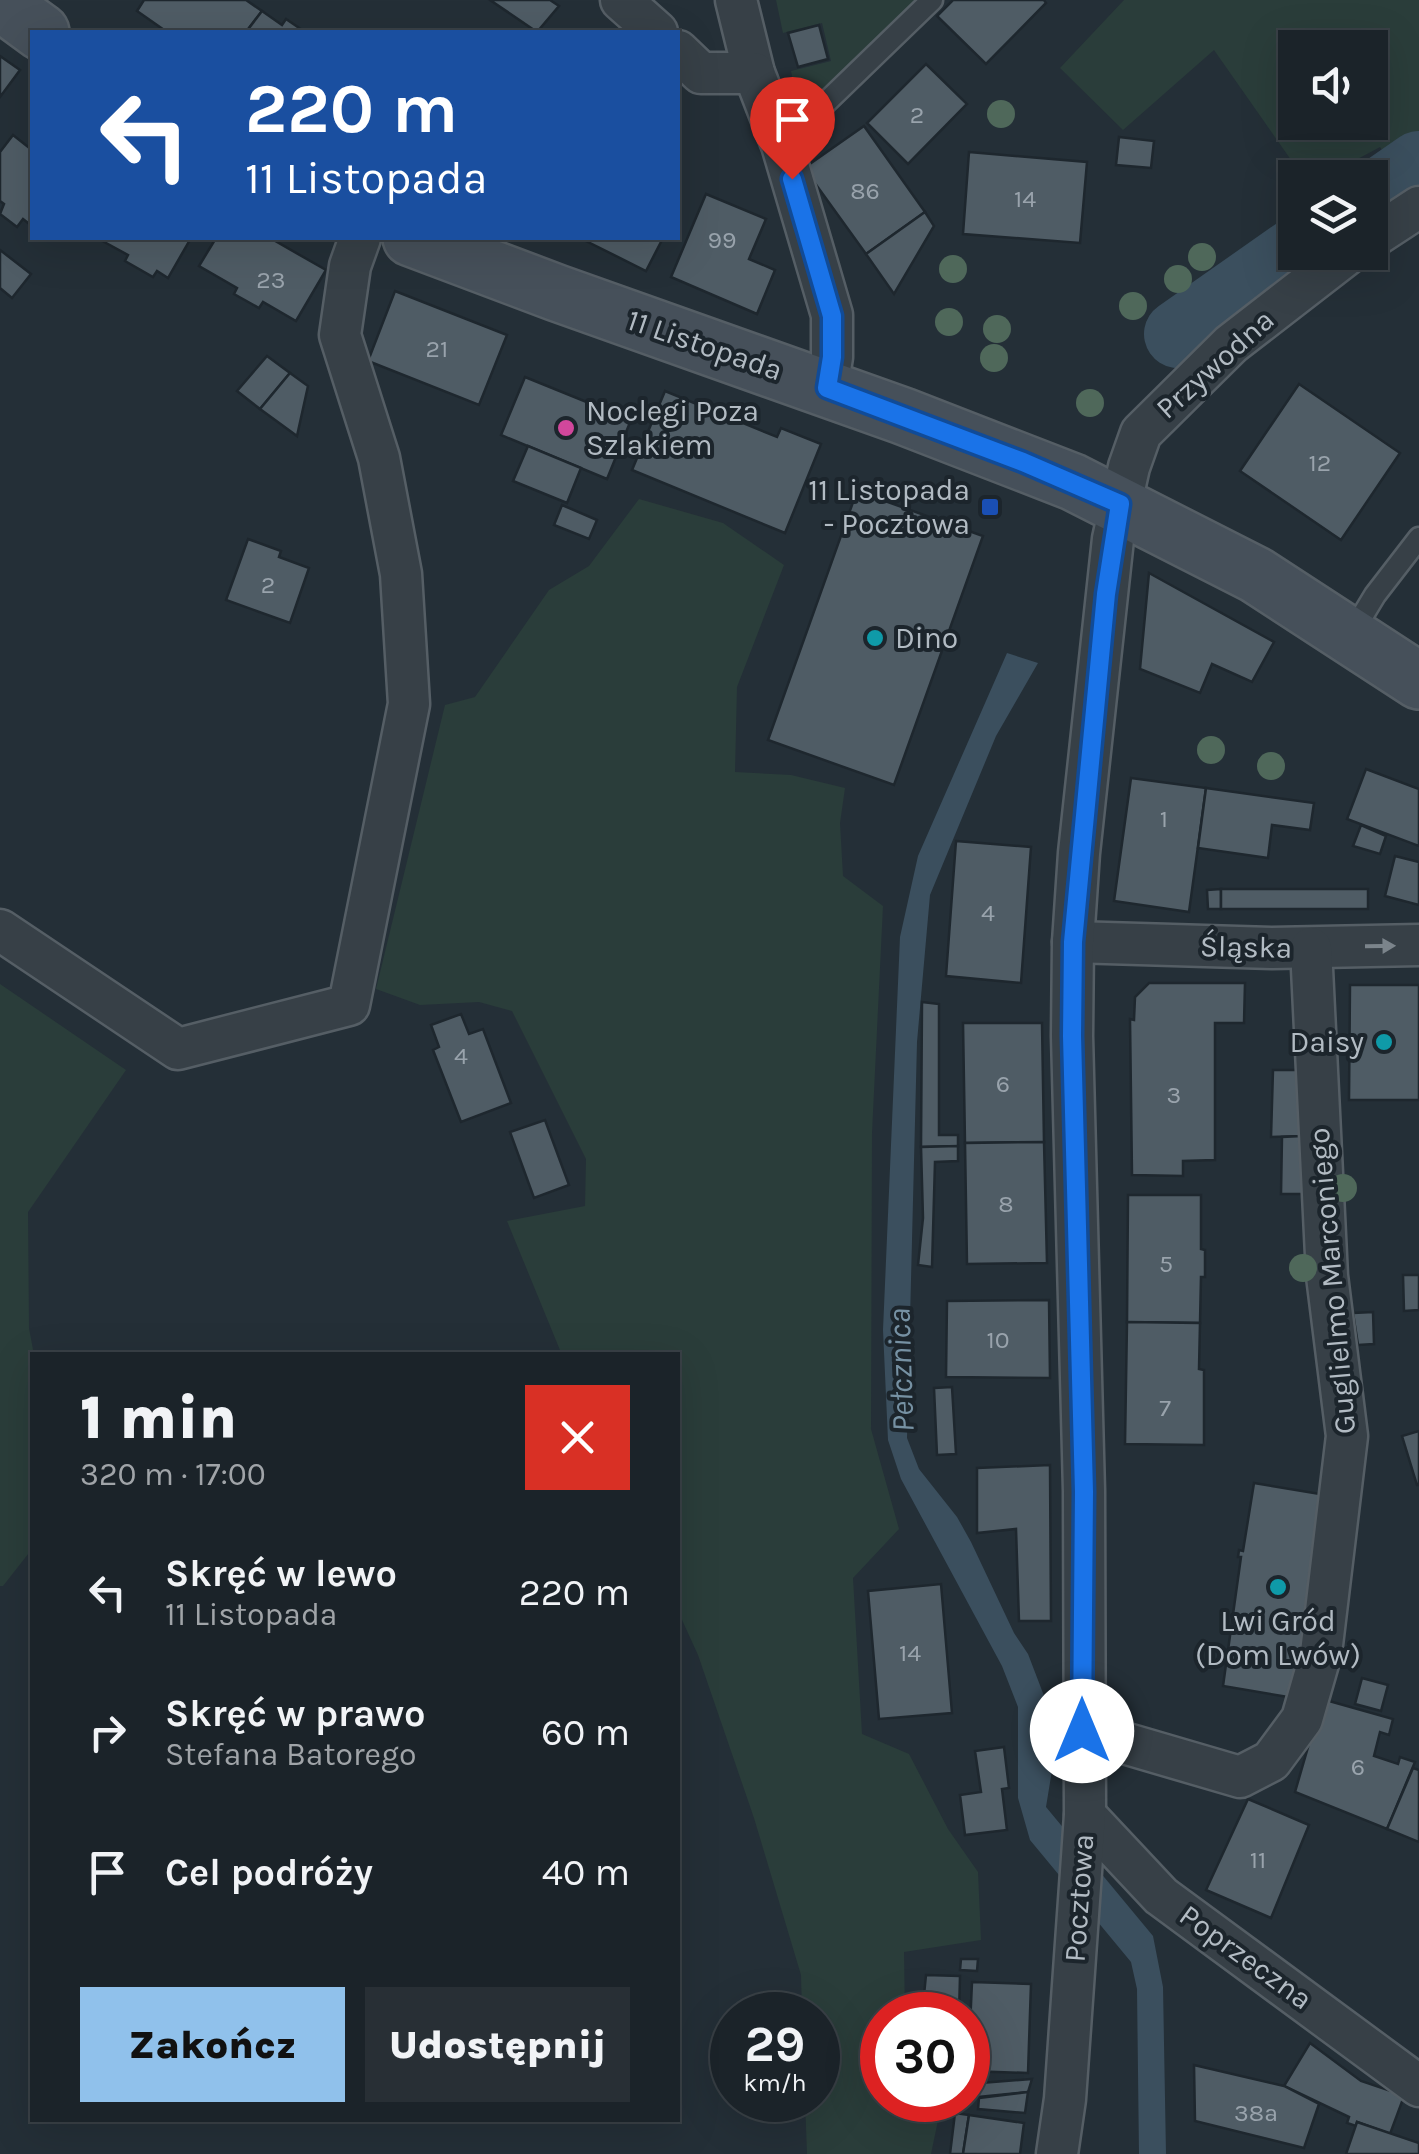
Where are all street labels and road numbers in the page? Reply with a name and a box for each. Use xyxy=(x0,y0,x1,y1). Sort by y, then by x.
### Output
street label: 11 Listopada xyxy=(623,302,787,388)
street label: Przywodna xyxy=(1149,302,1281,426)
street label: Śląska xyxy=(1200,928,1292,966)
street label: Guglielmo Marconiego xyxy=(1301,1126,1363,1436)
street label: Pocztowa xyxy=(1057,1833,1101,1963)
street label: Poprzeczna xyxy=(1173,1897,1319,2017)

